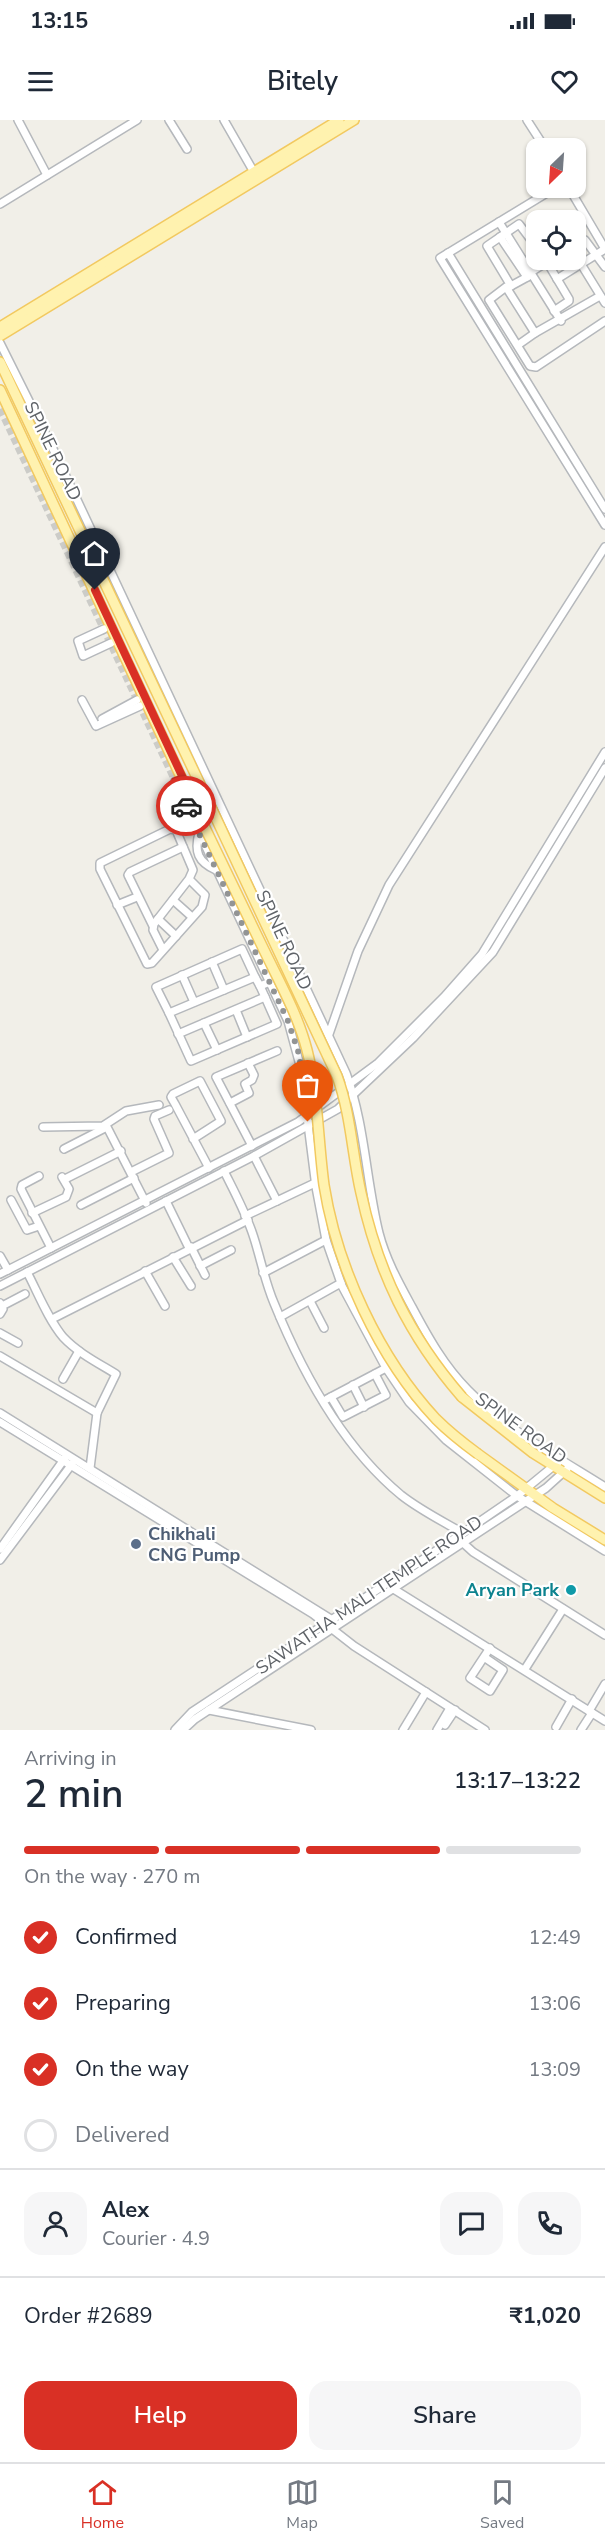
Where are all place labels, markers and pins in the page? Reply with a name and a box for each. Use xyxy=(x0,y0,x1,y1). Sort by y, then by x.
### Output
pin xyxy=(69,528,120,590)
pin xyxy=(282,1060,333,1122)
place label: Chikhali CNG Pump xyxy=(148,1522,241,1567)
marker: Chikhali CNG Pump xyxy=(129,1537,143,1551)
place label: Aryan Park xyxy=(466,1578,559,1602)
marker: Aryan Park xyxy=(564,1583,578,1597)

